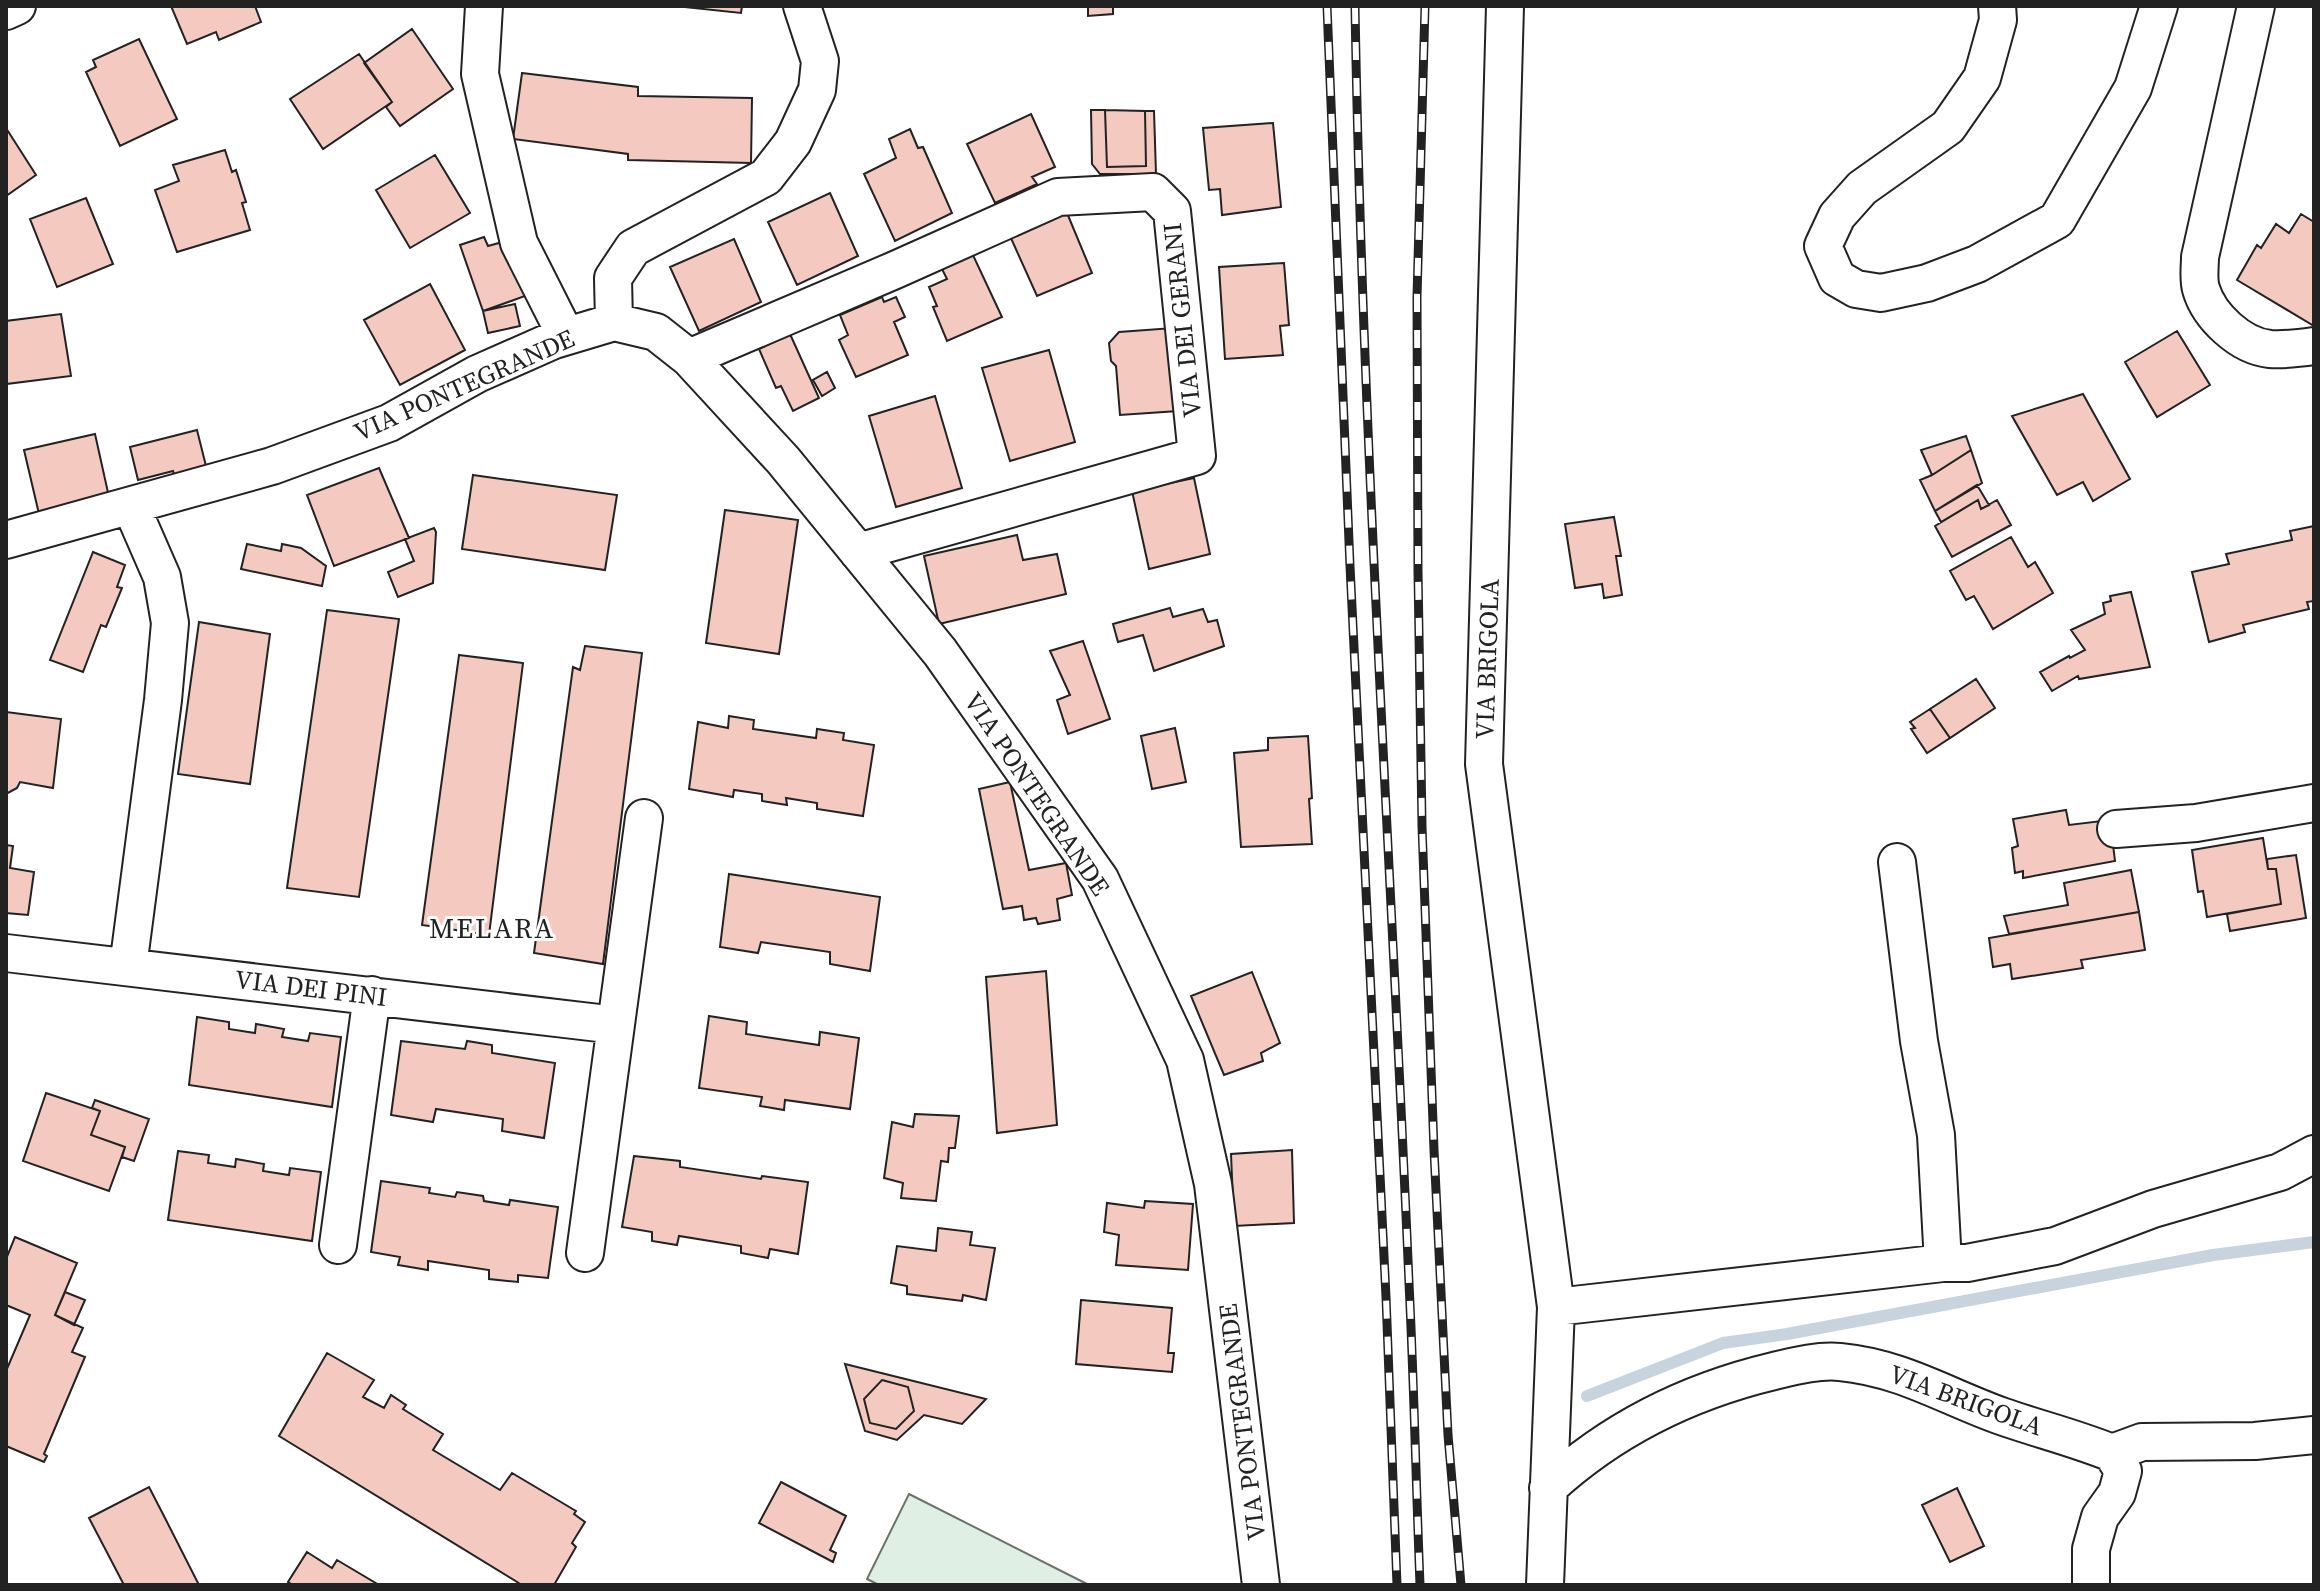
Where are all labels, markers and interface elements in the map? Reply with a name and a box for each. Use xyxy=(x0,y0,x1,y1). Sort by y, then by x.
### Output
street label: VIA DEI GERANI xyxy=(1154,221,1210,419)
street label: VIA PONTEGRANDE xyxy=(348,320,580,450)
street label: VIA BRIGOLA xyxy=(1466,578,1508,740)
street label: VIA PONTEGRANDE xyxy=(956,685,1118,903)
district label: MELARA xyxy=(429,909,555,947)
street label: VIA DEI PINI xyxy=(233,961,389,1015)
street label: VIA PONTEGRANDE xyxy=(1210,1302,1274,1542)
street label: VIA BRIGOLA xyxy=(1884,1356,2048,1444)

